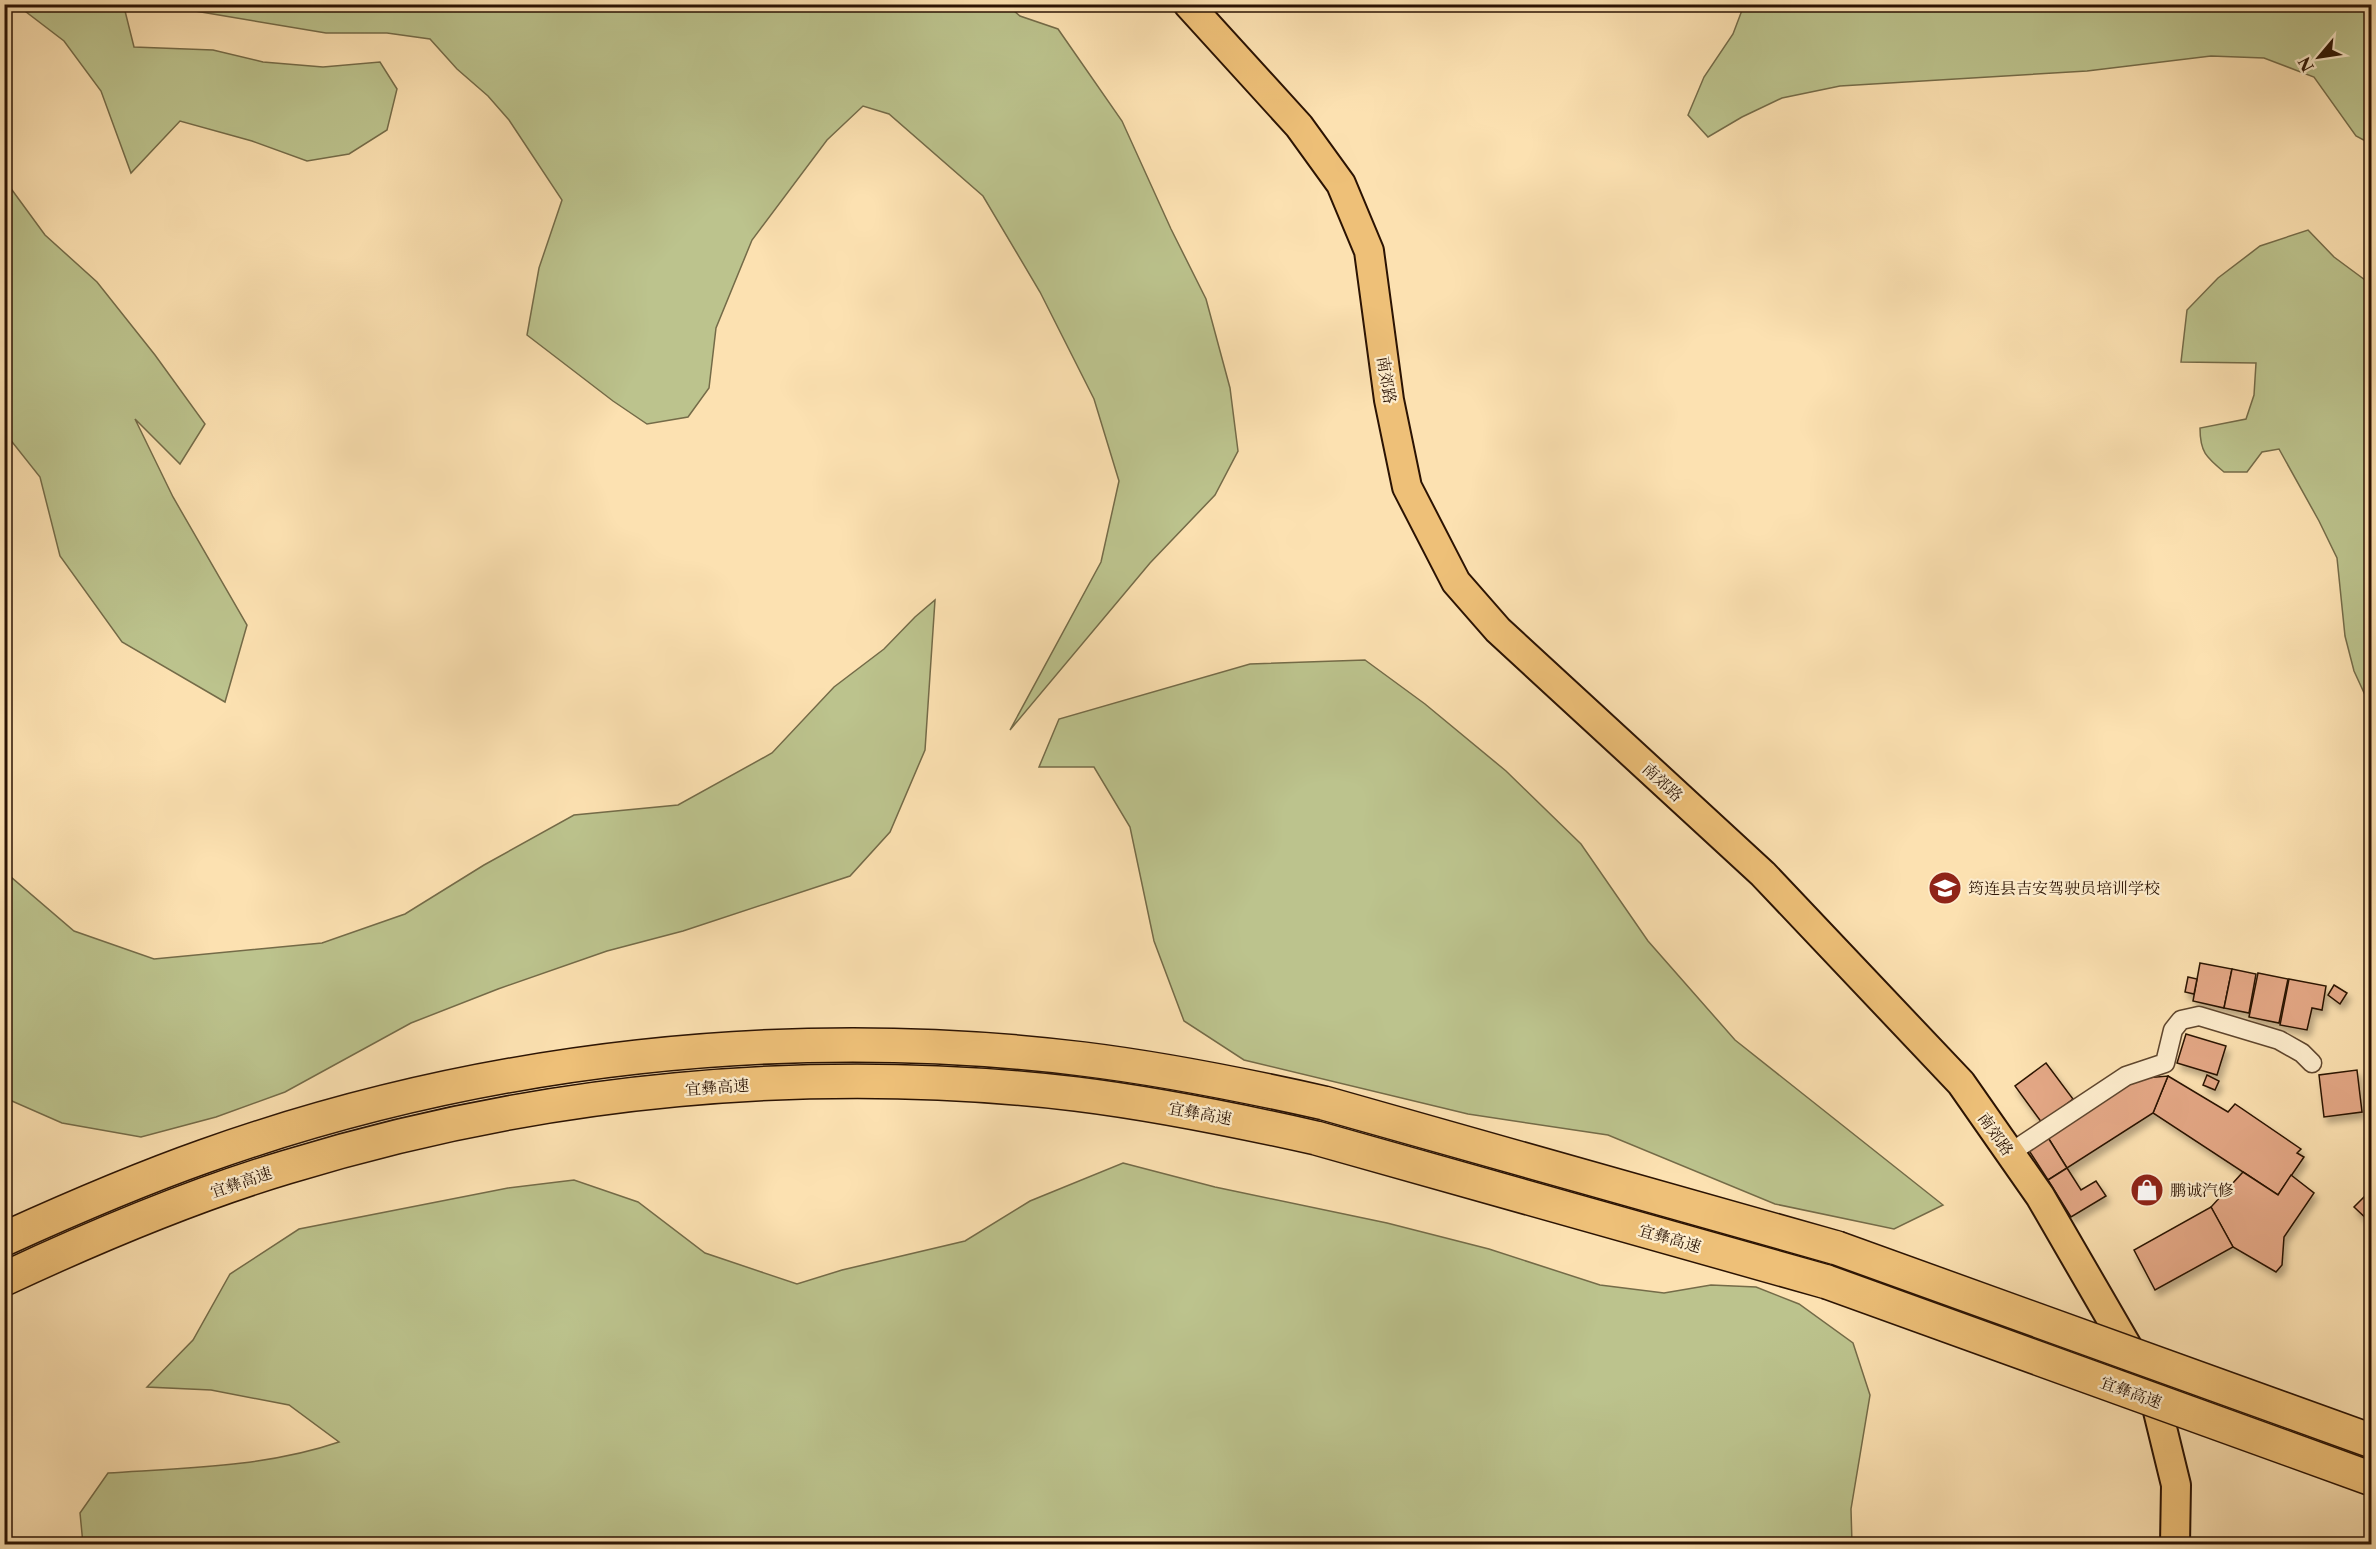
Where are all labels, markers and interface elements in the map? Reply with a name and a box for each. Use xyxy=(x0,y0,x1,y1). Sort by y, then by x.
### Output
north arrow xyxy=(2289,27,2349,87)
text: N xyxy=(2294,53,2318,75)
street label: 南郊路 xyxy=(1373,355,1401,405)
street label: 南郊路 xyxy=(1639,758,1687,806)
school or university icon: 筠连县吉安驾驶员培训学校 xyxy=(1927,870,1963,906)
place label: 筠连县吉安驾驶员培训学校 xyxy=(1968,878,2160,898)
street label: 宜彝高速 xyxy=(684,1075,750,1099)
street label: 宜彝高速 xyxy=(1167,1098,1233,1128)
street label: 南郊路 xyxy=(1974,1109,2018,1159)
street label: 宜彝高速 xyxy=(207,1162,275,1202)
shop icon: 鹏诚汽修 xyxy=(2129,1172,2165,1208)
place label: 鹏诚汽修 xyxy=(2170,1180,2234,1200)
street label: 宜彝高速 xyxy=(1636,1220,1704,1256)
street label: 宜彝高速 xyxy=(2098,1372,2164,1412)

